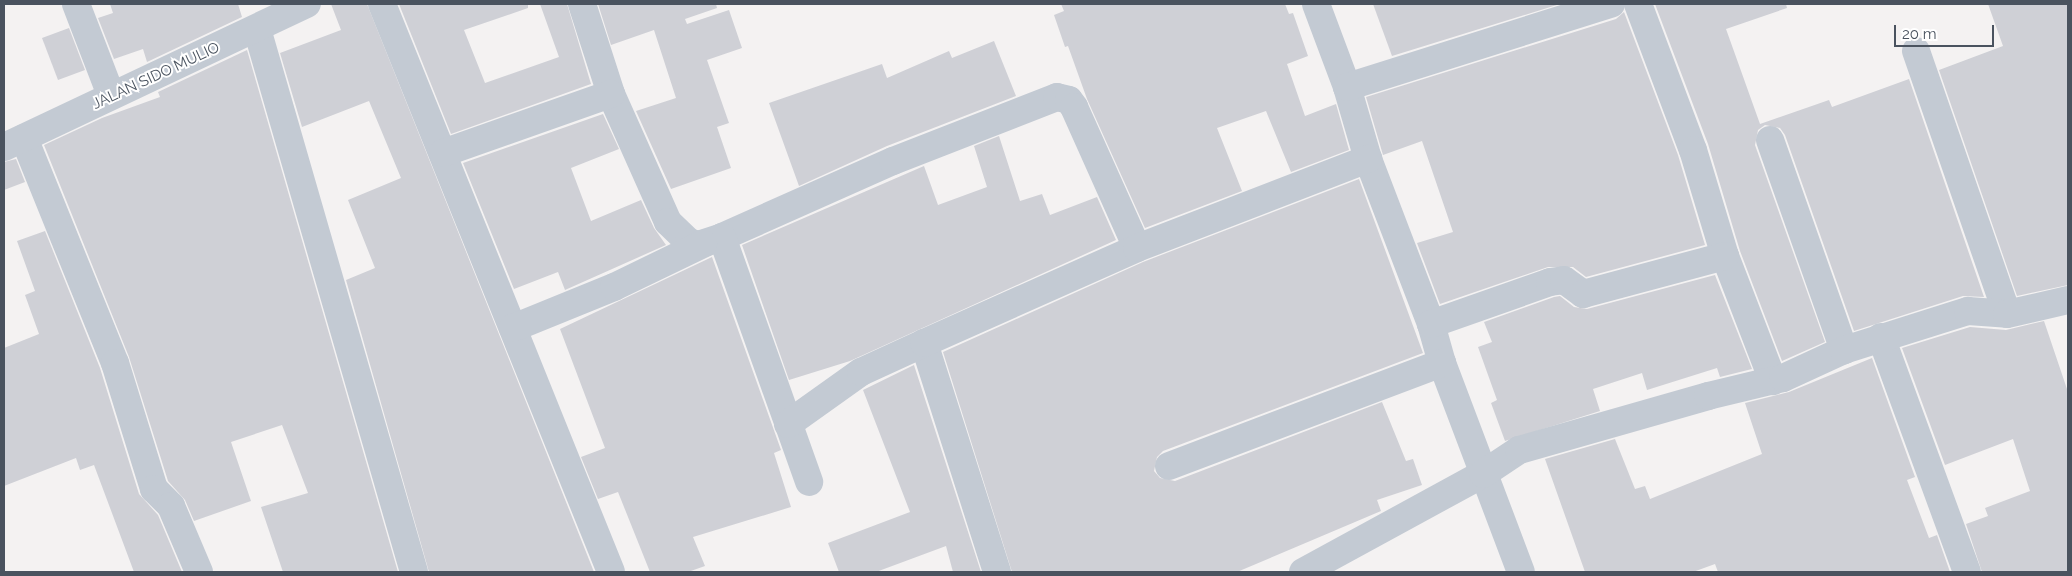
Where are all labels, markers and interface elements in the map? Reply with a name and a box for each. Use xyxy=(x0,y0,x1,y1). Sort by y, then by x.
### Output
scale bar xyxy=(1897,15,1997,47)
text: 20 m xyxy=(1902,25,1937,43)
street label: JALAN SIDO MULIO xyxy=(90,39,222,113)

